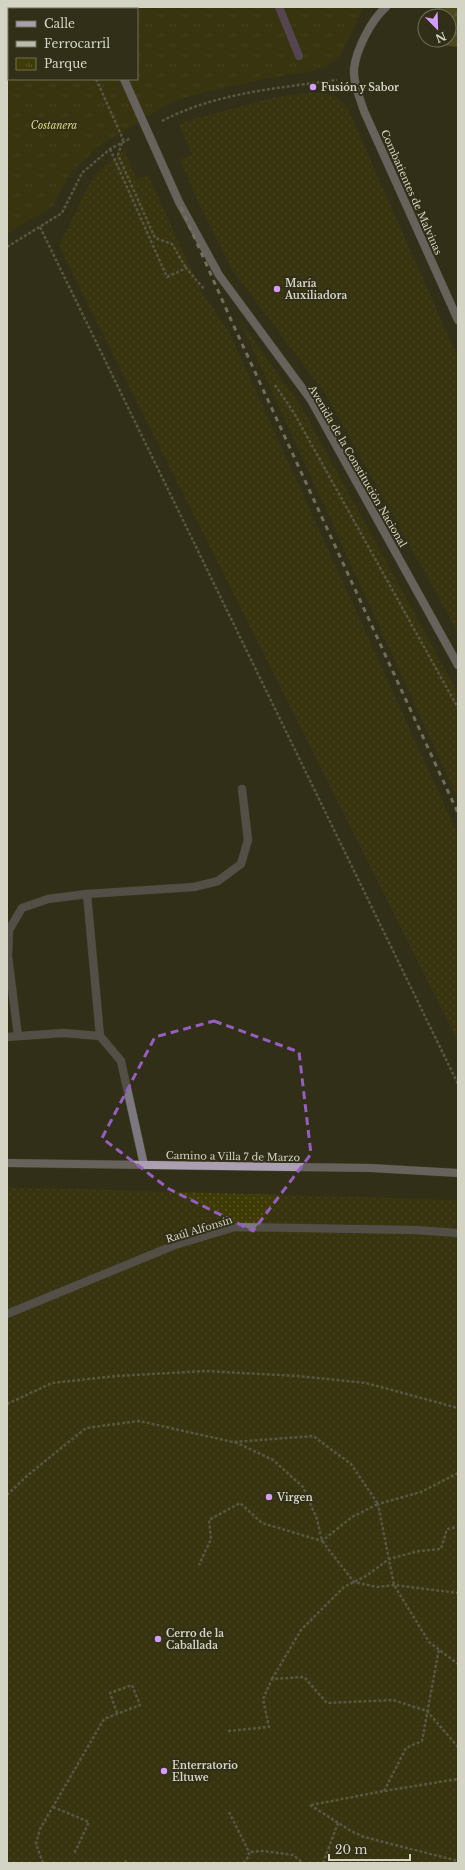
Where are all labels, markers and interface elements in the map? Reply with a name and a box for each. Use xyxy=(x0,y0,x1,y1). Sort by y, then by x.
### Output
legend xyxy=(8,8,138,80)
north arrow xyxy=(417,8,457,48)
text: Calle xyxy=(44,16,75,31)
text: N xyxy=(433,29,448,46)
text: Ferrocarril xyxy=(44,36,110,51)
text: Parque xyxy=(44,56,87,71)
place label: Fusión y Sabor xyxy=(321,81,399,94)
marker: Fusión y Sabor xyxy=(308,82,318,92)
park label: Costanera xyxy=(31,119,78,132)
street label: Combatientes de Malvinas xyxy=(378,128,445,257)
place label: María Auxiliadora xyxy=(284,277,347,302)
marker: María Auxiliadora xyxy=(272,284,282,294)
street label: Avenida de la Constitución Nacional xyxy=(305,382,409,550)
street label: Camino a Villa 7 de Marzo xyxy=(166,1149,301,1164)
street label: Raúl Alfonsín xyxy=(164,1213,234,1246)
place label: Virgen xyxy=(276,1491,313,1504)
marker: Virgen xyxy=(264,1492,274,1502)
place label: Cerro de la Caballada xyxy=(166,1627,224,1652)
marker: Cerro de la Caballada xyxy=(153,1634,163,1644)
place label: Enterratorio Eltuwe xyxy=(172,1759,238,1784)
marker: Enterratorio Eltuwe xyxy=(159,1766,169,1776)
scale bar xyxy=(329,1836,410,1862)
text: 20 m xyxy=(335,1842,367,1857)

